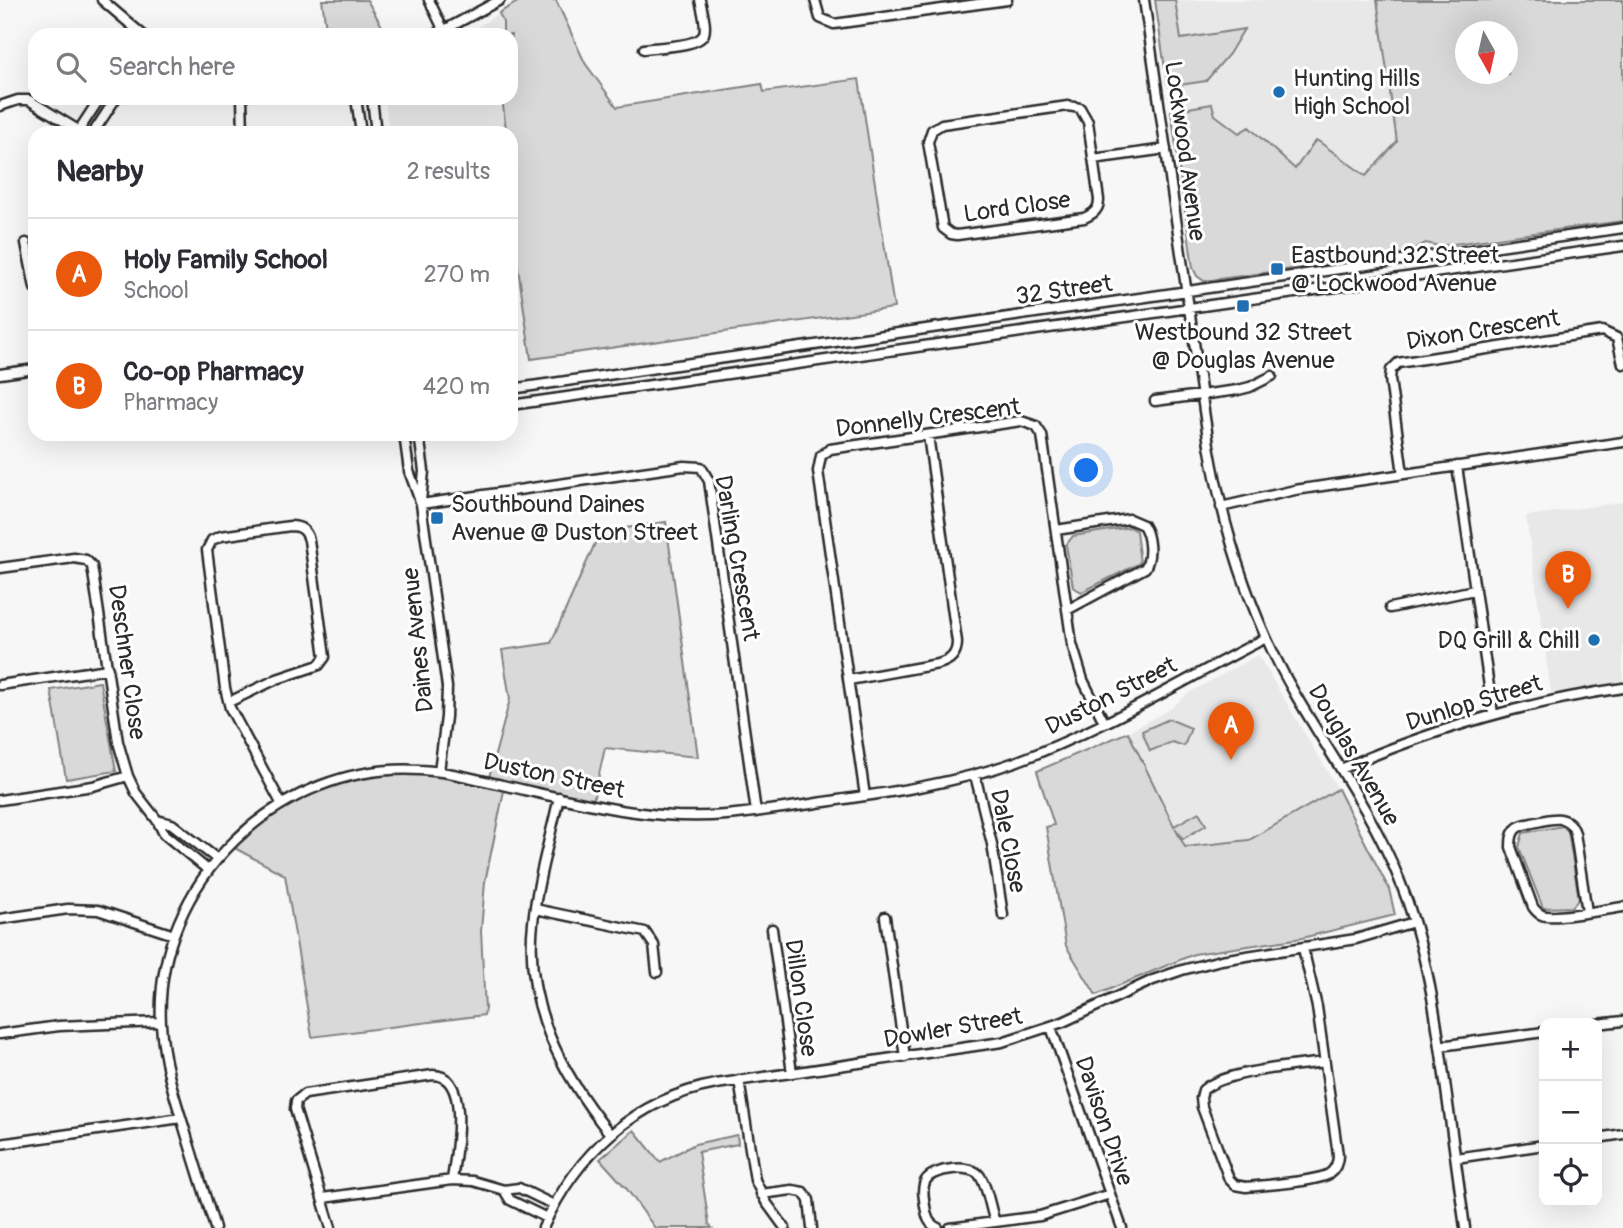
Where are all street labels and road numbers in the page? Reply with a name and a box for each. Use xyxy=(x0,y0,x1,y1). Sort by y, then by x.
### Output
street label: Lockwood Avenue xyxy=(1158,59,1212,243)
street label: Lord Close xyxy=(962,185,1072,229)
street label: 32 Street xyxy=(1014,269,1114,311)
street label: Dixon Crescent xyxy=(1404,304,1562,356)
street label: Donnelly Crescent xyxy=(834,392,1022,444)
street label: Darling Crescent xyxy=(708,473,766,643)
street label: Daines Avenue xyxy=(396,566,440,714)
street label: Deschner Close xyxy=(102,583,152,742)
street label: Duston Street xyxy=(1040,650,1182,742)
street label: Dunlop Street xyxy=(1402,668,1546,737)
street label: Douglas Avenue xyxy=(1302,679,1406,831)
street label: Duston Street xyxy=(481,747,628,805)
street label: Dale Close xyxy=(984,787,1032,895)
street label: Dillon Close xyxy=(778,937,824,1059)
street label: Dowler Street xyxy=(881,1001,1025,1054)
street label: Davison Drive xyxy=(1068,1053,1140,1190)

